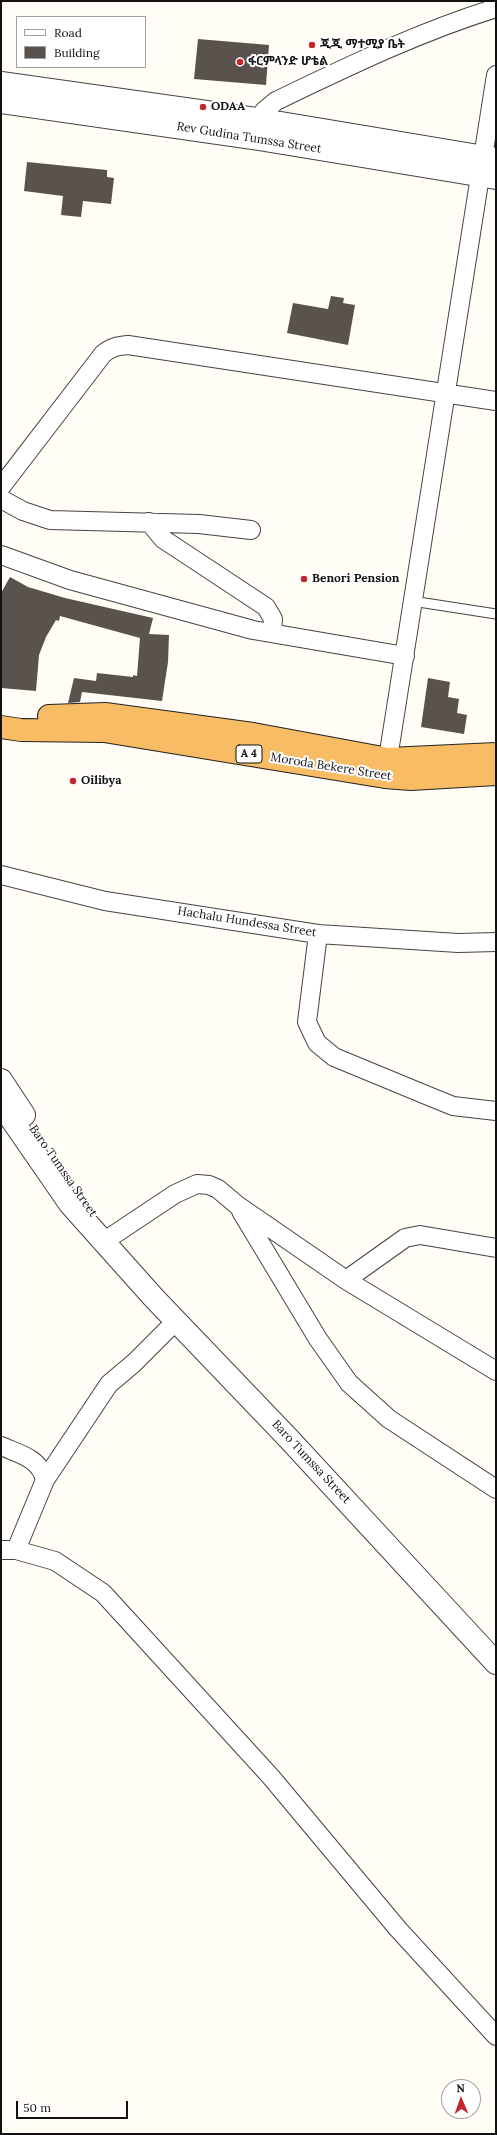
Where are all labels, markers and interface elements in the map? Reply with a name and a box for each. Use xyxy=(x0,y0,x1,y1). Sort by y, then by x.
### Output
legend xyxy=(16,16,146,68)
text: Road xyxy=(54,25,82,40)
place label: ጂጂ ማተሚያ ቤት xyxy=(320,38,405,52)
marker: ጂጂ ማተሚያ ቤት xyxy=(307,40,317,50)
text: Building xyxy=(54,45,100,60)
place label: ፋርምላንድ ሆቴል xyxy=(248,55,328,69)
marker: ፋርምላንድ ሆቴል xyxy=(235,57,245,67)
place label: ODAA xyxy=(211,100,245,114)
marker: ODAA xyxy=(198,102,208,112)
street label: Rev Gudina Tumssa Street xyxy=(176,119,322,157)
place label: Benori Pension xyxy=(312,572,399,586)
marker: Benori Pension xyxy=(299,574,309,584)
road number: A 4 xyxy=(236,745,262,763)
street label: Moroda Bekere Street xyxy=(270,750,392,784)
place label: Oilibya xyxy=(81,774,121,788)
marker: Oilibya xyxy=(68,776,78,786)
street label: Hachalu Hundessa Street xyxy=(176,904,318,940)
street label: Baro Tumssa Street xyxy=(26,1122,100,1220)
street label: Baro Tumssa Street xyxy=(269,1417,353,1507)
north arrow xyxy=(441,2079,481,2119)
text: N xyxy=(456,2081,465,2095)
scale bar xyxy=(18,2093,130,2119)
text: 50 m xyxy=(23,2100,51,2115)

